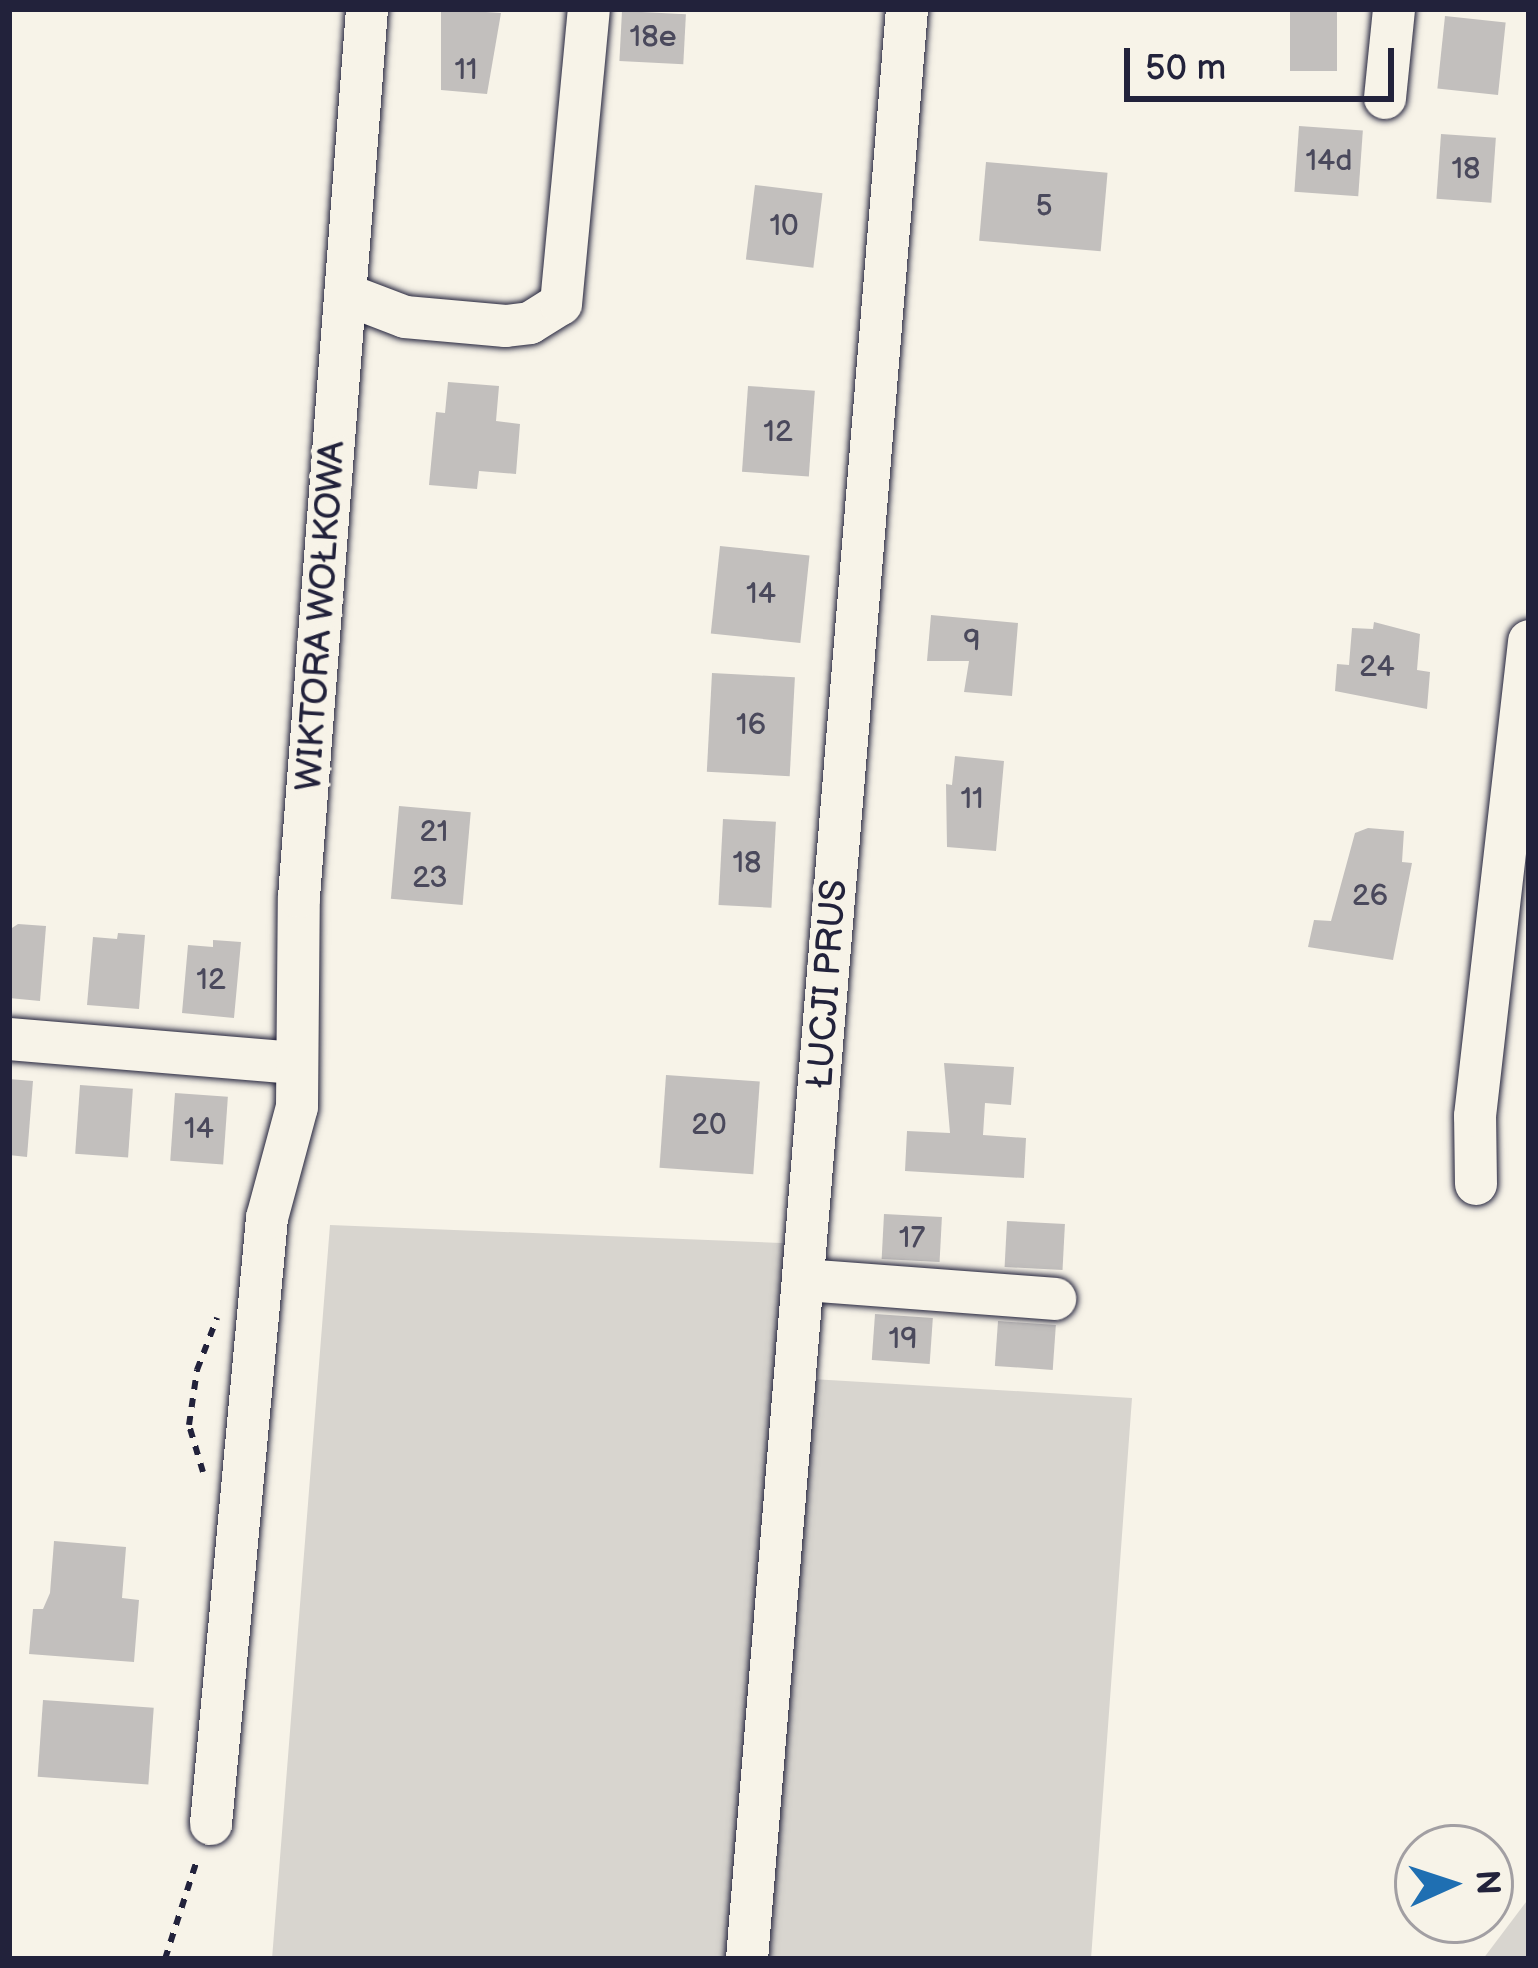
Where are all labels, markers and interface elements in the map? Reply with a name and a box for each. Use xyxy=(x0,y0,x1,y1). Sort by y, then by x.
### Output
house number: 18e xyxy=(630,19,676,55)
scale bar xyxy=(1130,24,1400,98)
text: 50 m xyxy=(1145,47,1226,90)
house number: 11 xyxy=(454,52,478,88)
house number: 14d xyxy=(1305,143,1353,179)
house number: 18 xyxy=(1451,151,1481,187)
house number: 5 xyxy=(1035,188,1053,224)
house number: 10 xyxy=(769,208,799,244)
house number: 12 xyxy=(763,414,793,450)
street label: WIKTORA WOŁKOWA xyxy=(287,439,355,793)
house number: 14 xyxy=(746,576,776,612)
house number: 9 xyxy=(963,623,981,659)
house number: 24 xyxy=(1359,649,1395,685)
house number: 16 xyxy=(736,707,766,743)
house number: 11 xyxy=(960,781,984,817)
house number: 21 xyxy=(420,814,448,850)
house number: 18 xyxy=(732,845,762,881)
house number: 23 xyxy=(412,860,448,896)
street label: ŁUCJI PRUS xyxy=(799,878,857,1090)
house number: 26 xyxy=(1352,878,1388,914)
house number: 12 xyxy=(196,962,226,998)
house number: 20 xyxy=(691,1107,727,1143)
house number: 14 xyxy=(184,1111,214,1147)
house number: 17 xyxy=(899,1220,925,1256)
house number: 19 xyxy=(889,1321,917,1357)
north arrow xyxy=(1394,1824,1514,1944)
text: N xyxy=(1466,1869,1508,1896)

